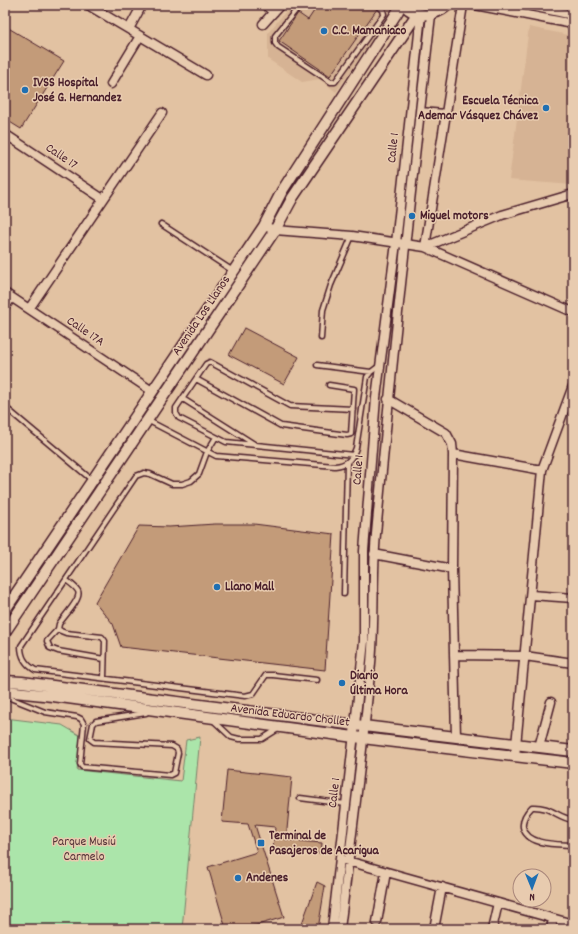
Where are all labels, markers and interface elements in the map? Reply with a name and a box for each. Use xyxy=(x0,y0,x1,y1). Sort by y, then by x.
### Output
place label: C.C. Mamaniaco xyxy=(332,22,407,41)
marker: C.C. Mamaniaco xyxy=(319,26,329,36)
place label: IVSS Hospital José G. Hernandez xyxy=(33,74,122,108)
marker: IVSS Hospital José G. Hernandez xyxy=(20,85,30,95)
place label: Escuela Técnica Ademar Vásquez Chávez xyxy=(418,92,539,126)
marker: Escuela Técnica Ademar Vásquez Chávez xyxy=(541,103,551,113)
street label: Calle 1 xyxy=(383,132,405,164)
street label: Calle 17 xyxy=(41,139,81,175)
place label: Miguel motors xyxy=(420,207,489,226)
marker: Miguel motors xyxy=(407,211,417,221)
street label: Avenida Los Llanos xyxy=(168,272,236,360)
street label: Calle 17A xyxy=(62,312,108,352)
street label: Calle 1 xyxy=(348,454,370,486)
place label: Llano Mall xyxy=(225,578,275,597)
marker: Llano Mall xyxy=(212,582,222,592)
place label: Diario Última Hora xyxy=(350,667,408,701)
marker: Diario Última Hora xyxy=(337,678,347,688)
street label: Avenida Eduardo Chollet xyxy=(229,699,351,733)
street label: Calle 1 xyxy=(324,777,346,809)
place label: Terminal de Pasajeros de Acarigua xyxy=(269,827,379,861)
park label: Parque Musiú Carmelo xyxy=(52,833,116,867)
marker: Terminal de Pasajeros de Acarigua xyxy=(256,838,266,848)
north arrow xyxy=(512,868,552,908)
place label: Andenes xyxy=(246,869,289,888)
marker: Andenes xyxy=(233,873,243,883)
text: N xyxy=(529,888,535,904)

